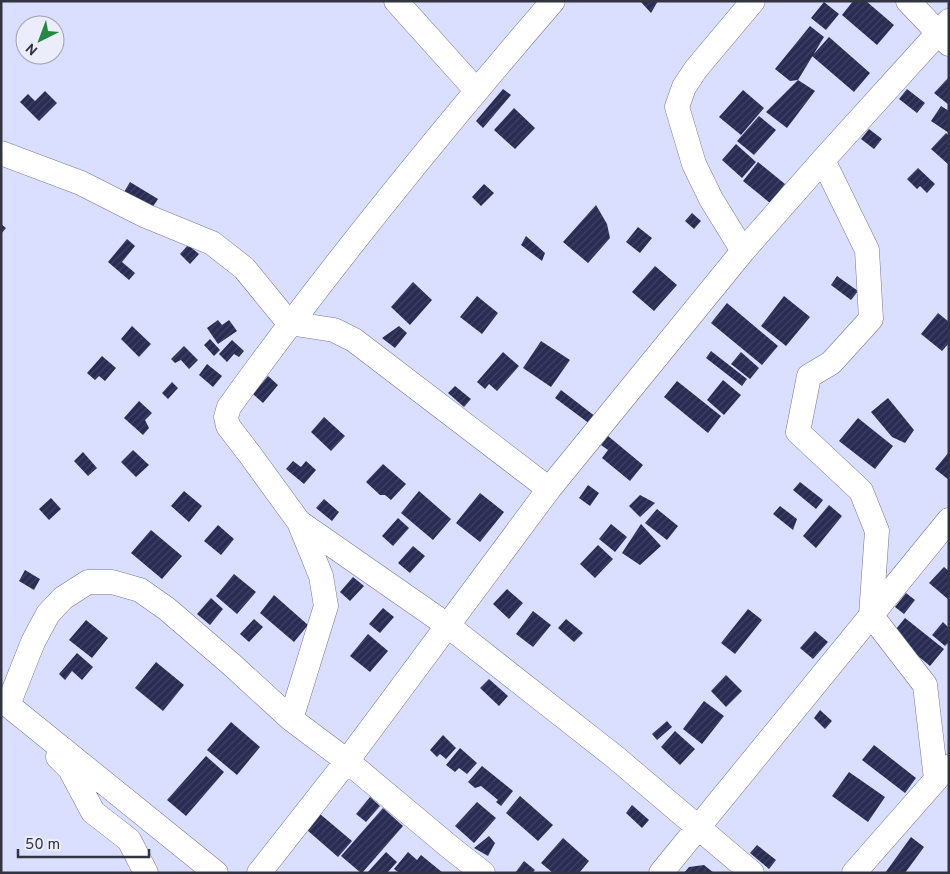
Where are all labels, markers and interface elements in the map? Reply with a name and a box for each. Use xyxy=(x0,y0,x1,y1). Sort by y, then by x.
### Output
north arrow xyxy=(15,15,65,65)
text: N xyxy=(23,39,42,58)
scale bar xyxy=(18,826,149,858)
text: 50 m xyxy=(25,836,60,855)

